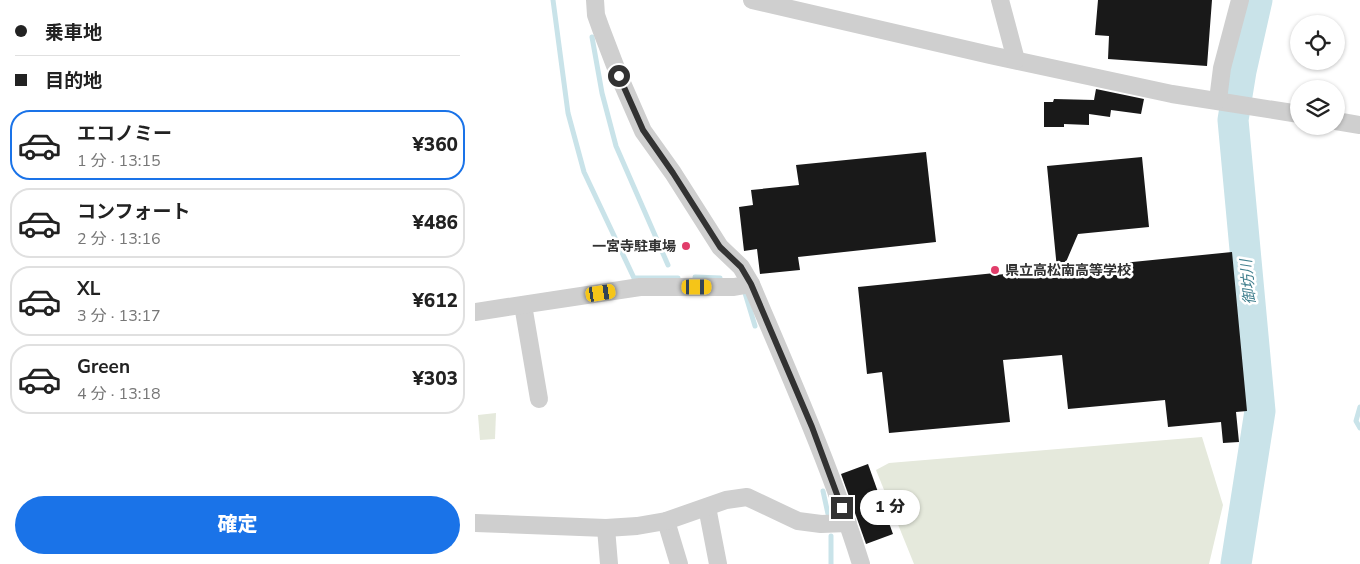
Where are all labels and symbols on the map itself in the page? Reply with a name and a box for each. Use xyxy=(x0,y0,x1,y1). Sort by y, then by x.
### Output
route start xyxy=(608,65,630,87)
place label: 一宮寺駐車場 xyxy=(592,237,676,256)
marker: 一宮寺駐車場 xyxy=(680,240,692,252)
water label: 御坊川 xyxy=(1236,257,1260,305)
place label: 県立高松南高等学校 xyxy=(1005,261,1131,280)
marker: 県立高松南高等学校 xyxy=(989,264,1001,276)
car xyxy=(682,280,712,295)
car xyxy=(585,283,616,303)
callout: 1 分 xyxy=(859,490,919,526)
route end xyxy=(831,497,853,519)

